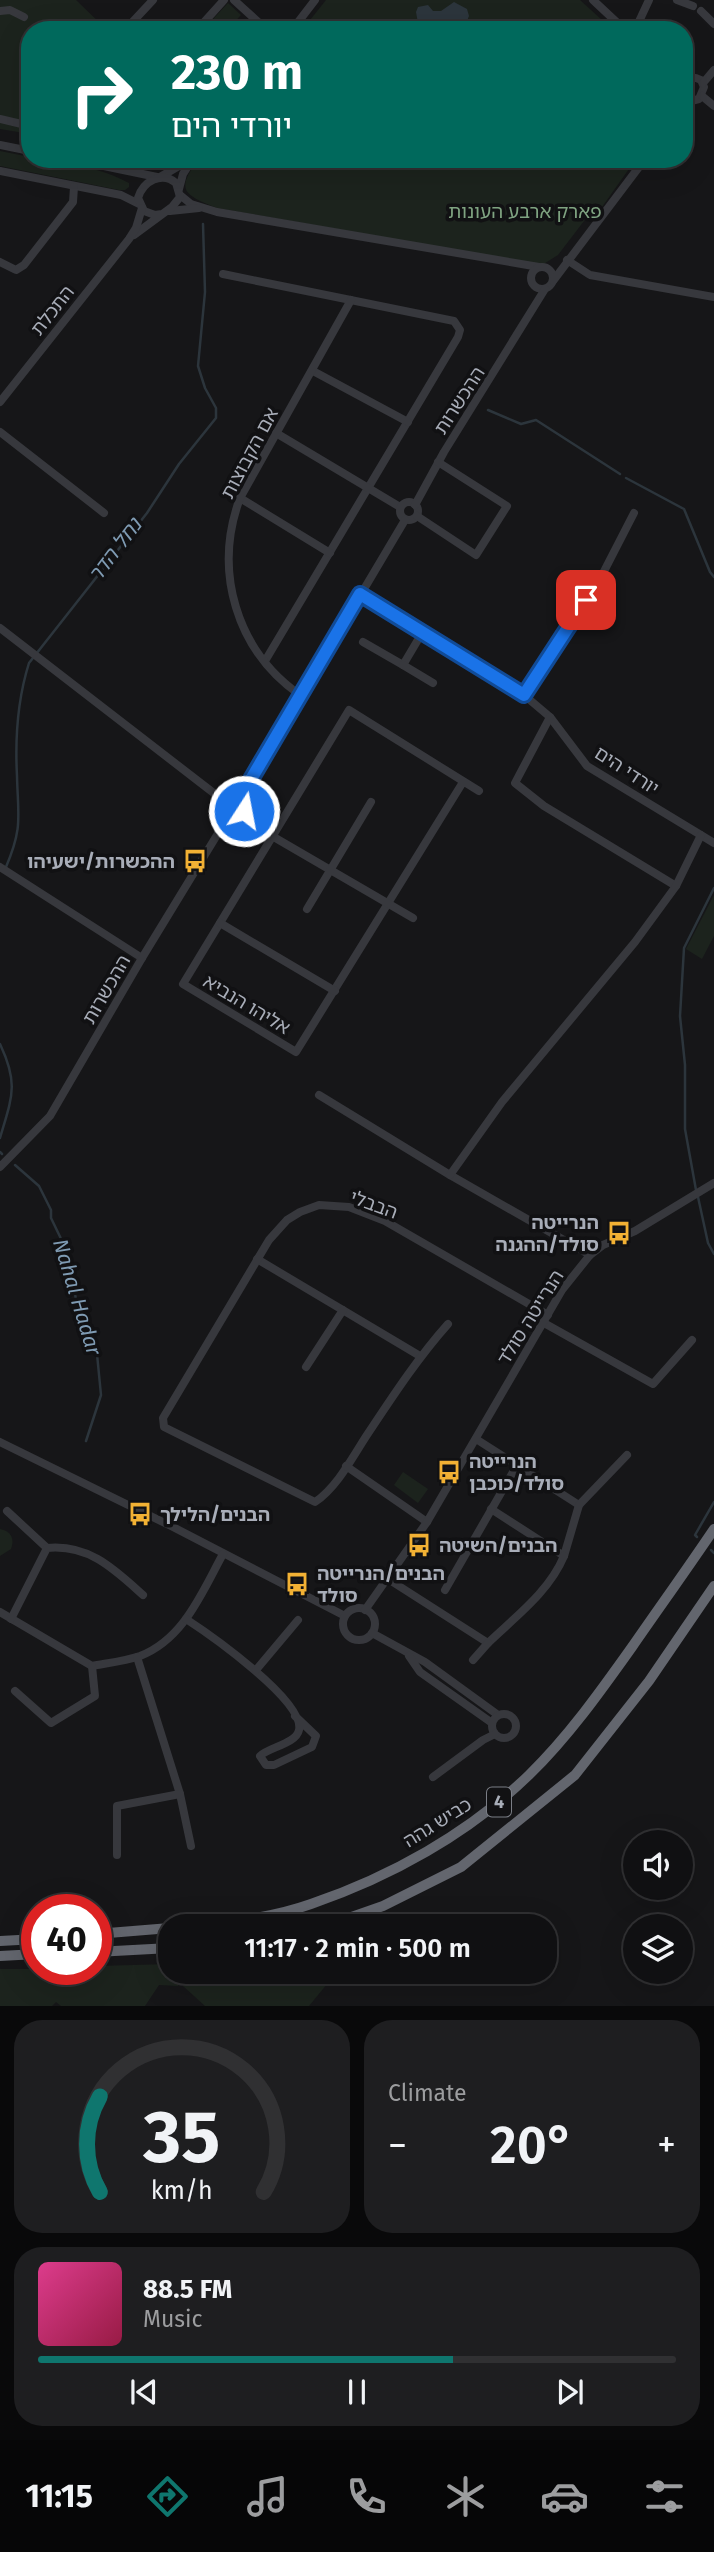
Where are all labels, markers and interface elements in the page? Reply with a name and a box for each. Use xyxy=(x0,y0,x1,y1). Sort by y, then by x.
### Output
text: 230 m xyxy=(171,43,303,102)
icon: right xyxy=(56,49,147,140)
text: יורדי הים xyxy=(171,107,292,145)
park label: פארק ארבע העונות xyxy=(448,200,602,223)
street label: התכלת xyxy=(26,281,79,340)
street label: ההכשרות xyxy=(429,362,490,438)
street label: אם הקבוצות xyxy=(216,404,283,503)
water label: נחל הדר xyxy=(83,511,149,587)
pin xyxy=(556,570,616,630)
icon: arrive xyxy=(567,581,605,619)
street label: יורדי הים xyxy=(590,741,663,800)
position arrow xyxy=(207,774,281,848)
bus stop icon: ההכשרות/ישעיהו xyxy=(181,847,209,875)
place label: ההכשרות/ישעיהו xyxy=(27,850,175,873)
street label: ההכשרות xyxy=(77,951,135,1028)
street label: אליהו הנביא xyxy=(199,970,294,1039)
street label: הבבלי xyxy=(347,1185,401,1224)
place label: הנרייטה סולד/ההגנה xyxy=(495,1211,599,1256)
bus stop icon: הנרייטה סולד/ההגנה xyxy=(605,1219,633,1247)
water label: Nahal Hadar xyxy=(47,1236,107,1359)
street label: הנרייטה סולד xyxy=(492,1266,569,1369)
place label: הנרייטה סולד/כוכבן xyxy=(469,1450,564,1495)
bus stop icon: הנרייטה סולד/כוכבן xyxy=(435,1458,463,1486)
bus stop icon: הבנים/הלילך xyxy=(126,1500,154,1528)
place label: הבנים/הלילך xyxy=(160,1503,270,1526)
bus stop icon: הבנים/השיטה xyxy=(405,1531,433,1559)
place label: הבנים/השיטה xyxy=(439,1534,558,1557)
place label: הבנים/הנרייטה סולד xyxy=(317,1562,445,1607)
bus stop icon: הבנים/הנרייטה סולד xyxy=(283,1570,311,1598)
road number: 4 xyxy=(487,1788,511,1816)
street label: כביש גהה xyxy=(399,1793,476,1852)
map controls xyxy=(623,1830,693,1984)
button: sound xyxy=(623,1830,693,1900)
speed limit sign: 40 xyxy=(21,1894,112,1985)
button: layers xyxy=(623,1914,693,1984)
text: 11:17 · 2 min · 500 m xyxy=(244,1933,471,1964)
text: Climate xyxy=(388,2079,467,2107)
text: 35 xyxy=(143,2095,220,2182)
text: 20° xyxy=(490,2114,574,2177)
text: − xyxy=(388,2122,407,2168)
text: + xyxy=(657,2122,676,2168)
text: km/h xyxy=(151,2176,213,2206)
text: 88.5 FM xyxy=(143,2274,232,2305)
text: Music xyxy=(143,2305,203,2333)
icon: previous xyxy=(125,2373,163,2411)
icon: pause xyxy=(338,2373,376,2411)
icon: next xyxy=(551,2373,589,2411)
icon: directions xyxy=(143,2472,192,2521)
icon: music xyxy=(243,2472,292,2521)
icon: phone xyxy=(342,2472,391,2521)
icon: climate xyxy=(441,2472,490,2521)
icon: car xyxy=(540,2472,589,2521)
icon: filters xyxy=(640,2472,689,2521)
text: 11:15 xyxy=(25,2477,93,2515)

